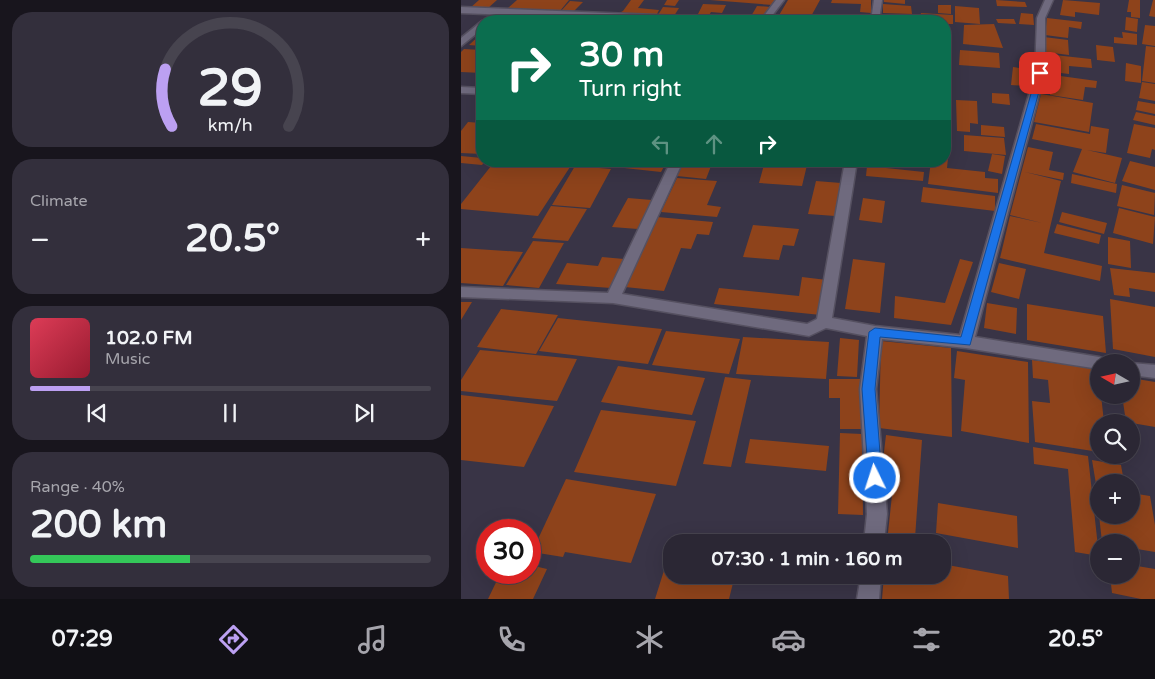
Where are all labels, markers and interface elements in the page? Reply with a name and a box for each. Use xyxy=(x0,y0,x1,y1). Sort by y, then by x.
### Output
text: 30 m xyxy=(579,34,664,76)
icon: right xyxy=(496,35,561,100)
pin xyxy=(1019,52,1061,94)
text: 29 xyxy=(198,57,263,120)
icon: arrive xyxy=(1026,59,1054,87)
text: Turn right xyxy=(579,76,681,102)
text: km/h xyxy=(208,115,253,136)
icon: left xyxy=(647,130,675,158)
icon: ahead xyxy=(700,130,728,158)
icon: right xyxy=(753,130,781,158)
text: Climate xyxy=(30,191,88,211)
text: 20.5° xyxy=(185,216,280,262)
text: − xyxy=(30,223,50,257)
text: + xyxy=(415,223,431,257)
text: 102.0 FM xyxy=(105,327,193,349)
text: Music xyxy=(105,349,150,369)
north arrow xyxy=(1090,354,1140,404)
map controls xyxy=(1090,354,1140,584)
icon: previous xyxy=(83,399,111,427)
icon: pause xyxy=(216,399,244,427)
icon: next xyxy=(350,399,378,427)
button: search xyxy=(1090,414,1140,464)
position arrow xyxy=(848,451,900,503)
button: + xyxy=(1090,474,1140,524)
text: Range · 40% xyxy=(30,477,125,497)
text: 200 km xyxy=(30,502,167,548)
speed limit sign: 30 xyxy=(476,519,541,584)
button: − xyxy=(1090,534,1140,584)
text: 07:30 · 1 min · 160 m xyxy=(711,548,903,570)
icon: directions xyxy=(216,622,251,657)
icon: music xyxy=(355,622,390,657)
icon: phone xyxy=(494,622,529,657)
icon: climate xyxy=(632,622,667,657)
icon: car xyxy=(771,622,806,657)
icon: filters xyxy=(909,622,944,657)
text: 07:29 xyxy=(52,626,113,652)
text: 20.5° xyxy=(1048,626,1103,652)

